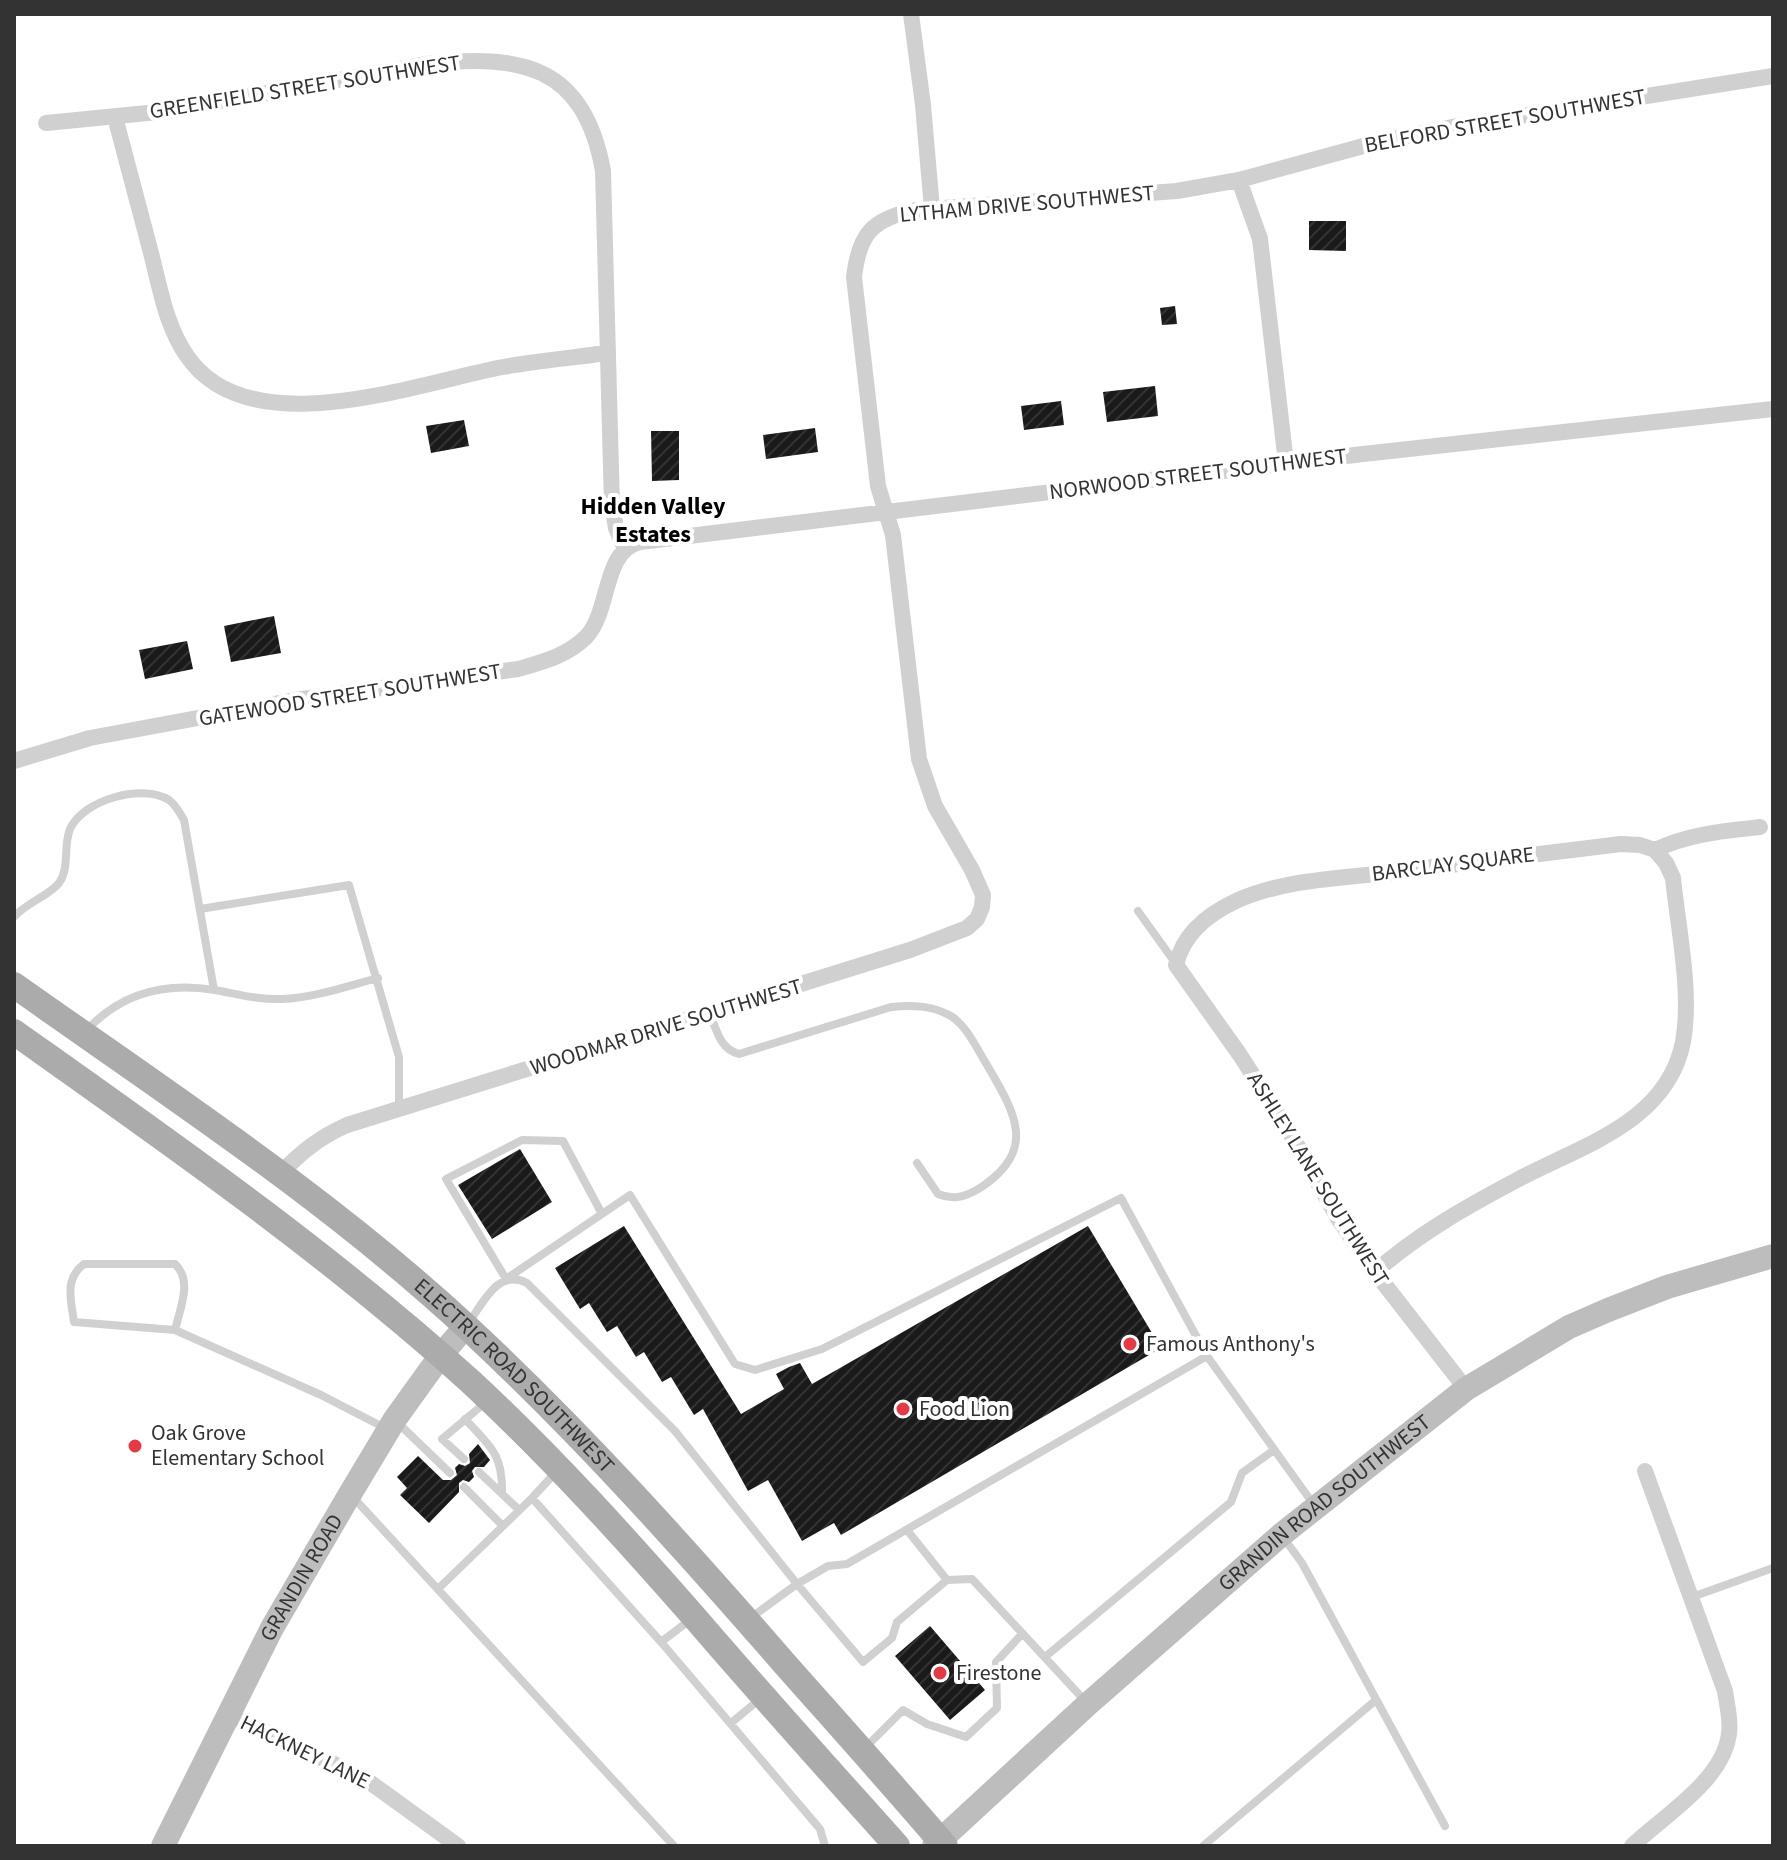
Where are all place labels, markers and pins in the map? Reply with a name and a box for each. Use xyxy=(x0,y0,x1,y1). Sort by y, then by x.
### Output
place label: Famous Anthony's xyxy=(1146,1328,1315,1360)
marker: Famous Anthony's xyxy=(1121,1335,1139,1353)
place label: Food Lion xyxy=(919,1393,1010,1425)
marker: Food Lion xyxy=(894,1400,912,1418)
place label: Oak Grove Elementary School xyxy=(151,1417,324,1474)
marker: Oak Grove Elementary School xyxy=(126,1437,144,1455)
place label: Firestone xyxy=(956,1657,1041,1689)
marker: Firestone xyxy=(931,1664,949,1682)

